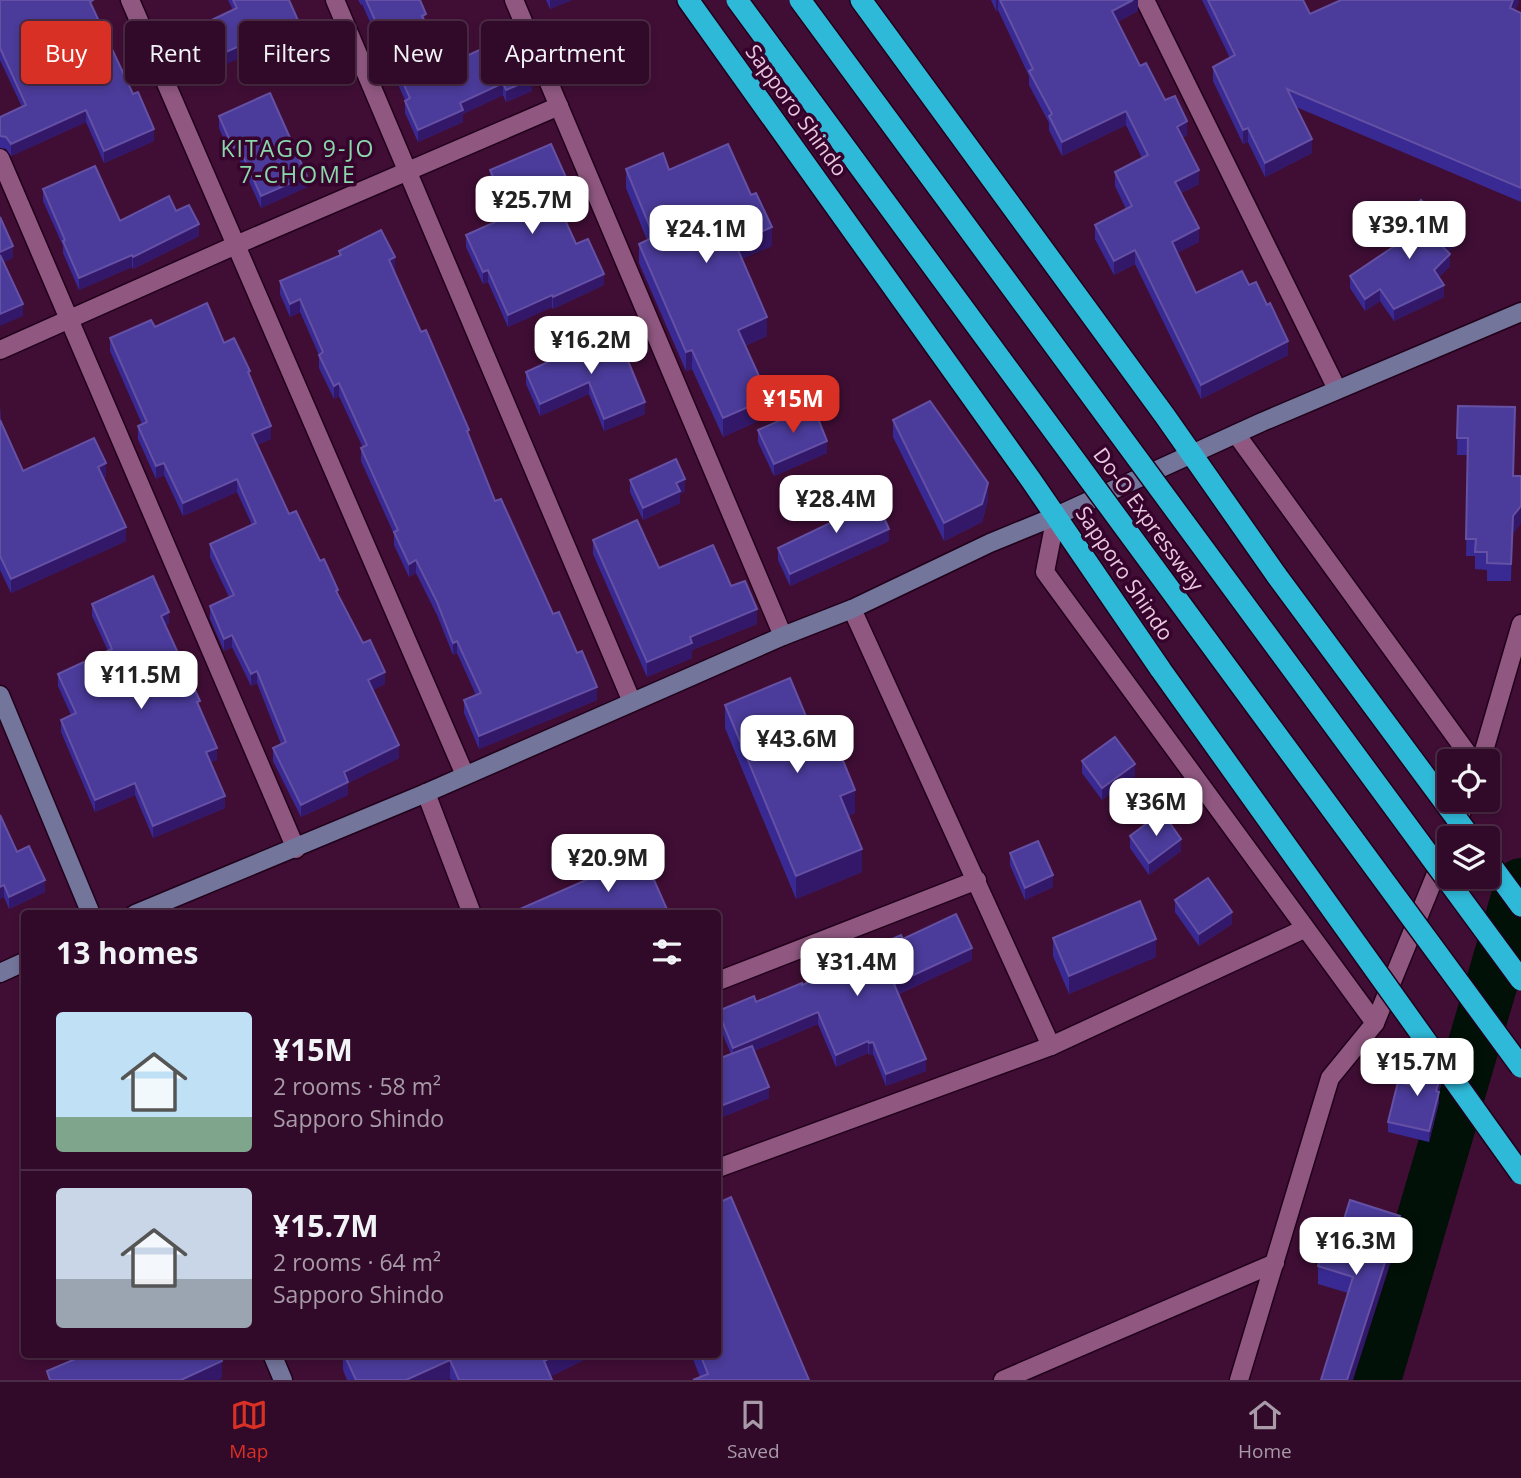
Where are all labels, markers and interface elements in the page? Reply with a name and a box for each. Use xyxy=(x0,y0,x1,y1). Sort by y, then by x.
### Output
chip: Buy xyxy=(21,21,111,84)
chip: Rent xyxy=(125,21,225,84)
chip: Filters xyxy=(239,21,355,84)
chip: New xyxy=(369,21,467,84)
chip: Apartment xyxy=(481,21,649,84)
street label: Sapporo Shindo xyxy=(740,39,854,181)
district label: KITAGO 9-JO 7-CHOME xyxy=(221,132,375,190)
pin: ¥25.7M xyxy=(475,176,589,236)
text: ¥25.7M xyxy=(492,183,572,215)
pin: ¥39.1M xyxy=(1352,202,1466,261)
pin: ¥24.1M xyxy=(649,205,763,265)
text: ¥39.1M xyxy=(1369,208,1449,240)
text: ¥24.1M xyxy=(666,212,746,244)
pin: ¥16.2M xyxy=(534,316,648,376)
text: ¥16.2M xyxy=(551,323,631,355)
pin: ¥15M xyxy=(752,376,834,435)
text: ¥15M xyxy=(762,382,824,414)
street label: Do-O Expressway xyxy=(1087,442,1211,597)
pin: ¥28.4M xyxy=(779,476,893,535)
text: ¥28.4M xyxy=(796,482,876,514)
street label: Sapporo Shindo xyxy=(1070,500,1180,646)
pin: ¥11.5M xyxy=(84,652,198,711)
text: ¥11.5M xyxy=(101,658,181,690)
pin: ¥43.6M xyxy=(740,716,854,775)
text: ¥43.6M xyxy=(757,722,837,754)
map controls xyxy=(1437,749,1500,889)
button: locate xyxy=(1437,749,1500,812)
pin: ¥36M xyxy=(1115,778,1197,838)
text: ¥36M xyxy=(1125,785,1187,817)
button: layers xyxy=(1437,826,1500,889)
pin: ¥20.9M xyxy=(551,834,665,894)
text: ¥20.9M xyxy=(568,841,648,873)
text: 13 homes xyxy=(56,932,199,973)
icon: filters xyxy=(648,933,686,971)
pin: ¥31.4M xyxy=(800,939,914,998)
text: ¥31.4M xyxy=(817,945,897,977)
text: ¥15M xyxy=(273,1029,353,1070)
pin: ¥15.7M xyxy=(1360,1038,1474,1098)
icon: home xyxy=(112,1040,196,1124)
text: ¥15.7M xyxy=(1377,1045,1457,1077)
text: 2 rooms · 58 m² xyxy=(273,1070,441,1102)
text: Sapporo Shindo xyxy=(273,1102,444,1134)
text: ¥15.7M xyxy=(273,1205,378,1246)
icon: home xyxy=(112,1216,196,1300)
pin: ¥16.3M xyxy=(1299,1218,1413,1277)
text: ¥16.3M xyxy=(1316,1224,1396,1256)
text: 2 rooms · 64 m² xyxy=(273,1246,441,1278)
text: Sapporo Shindo xyxy=(273,1278,444,1310)
tab: Map xyxy=(229,1396,268,1464)
tab: Saved xyxy=(727,1396,780,1464)
tab: Home xyxy=(1238,1396,1292,1464)

